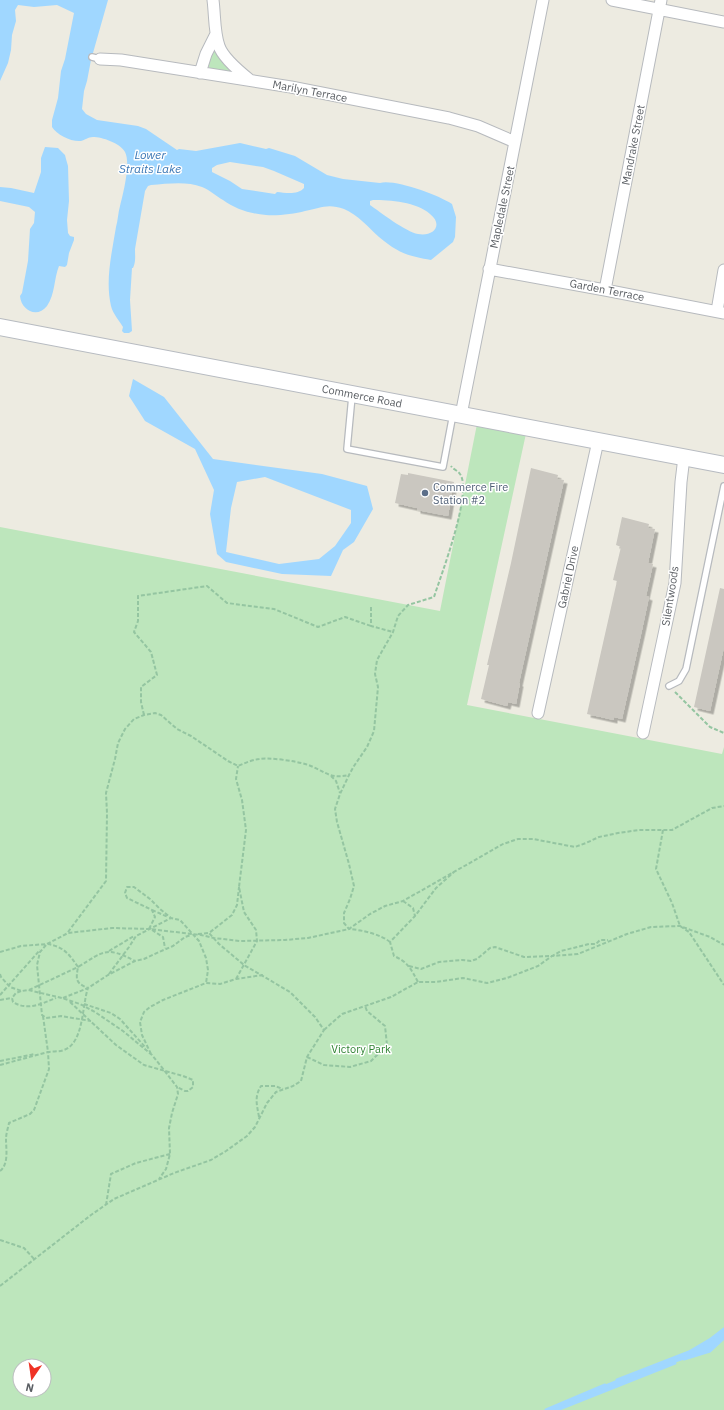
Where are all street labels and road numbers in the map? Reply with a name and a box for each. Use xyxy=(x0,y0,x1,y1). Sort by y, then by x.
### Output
street label: Marilyn Terrace xyxy=(271,77,349,105)
street label: Mandrake Street xyxy=(618,103,648,186)
street label: Mapledale Street xyxy=(486,164,518,250)
street label: Garden Terrace xyxy=(568,276,646,304)
street label: Commerce Road xyxy=(321,381,403,411)
street label: Gabriel Drive xyxy=(555,544,581,610)
street label: Silentwoods xyxy=(658,565,682,627)

